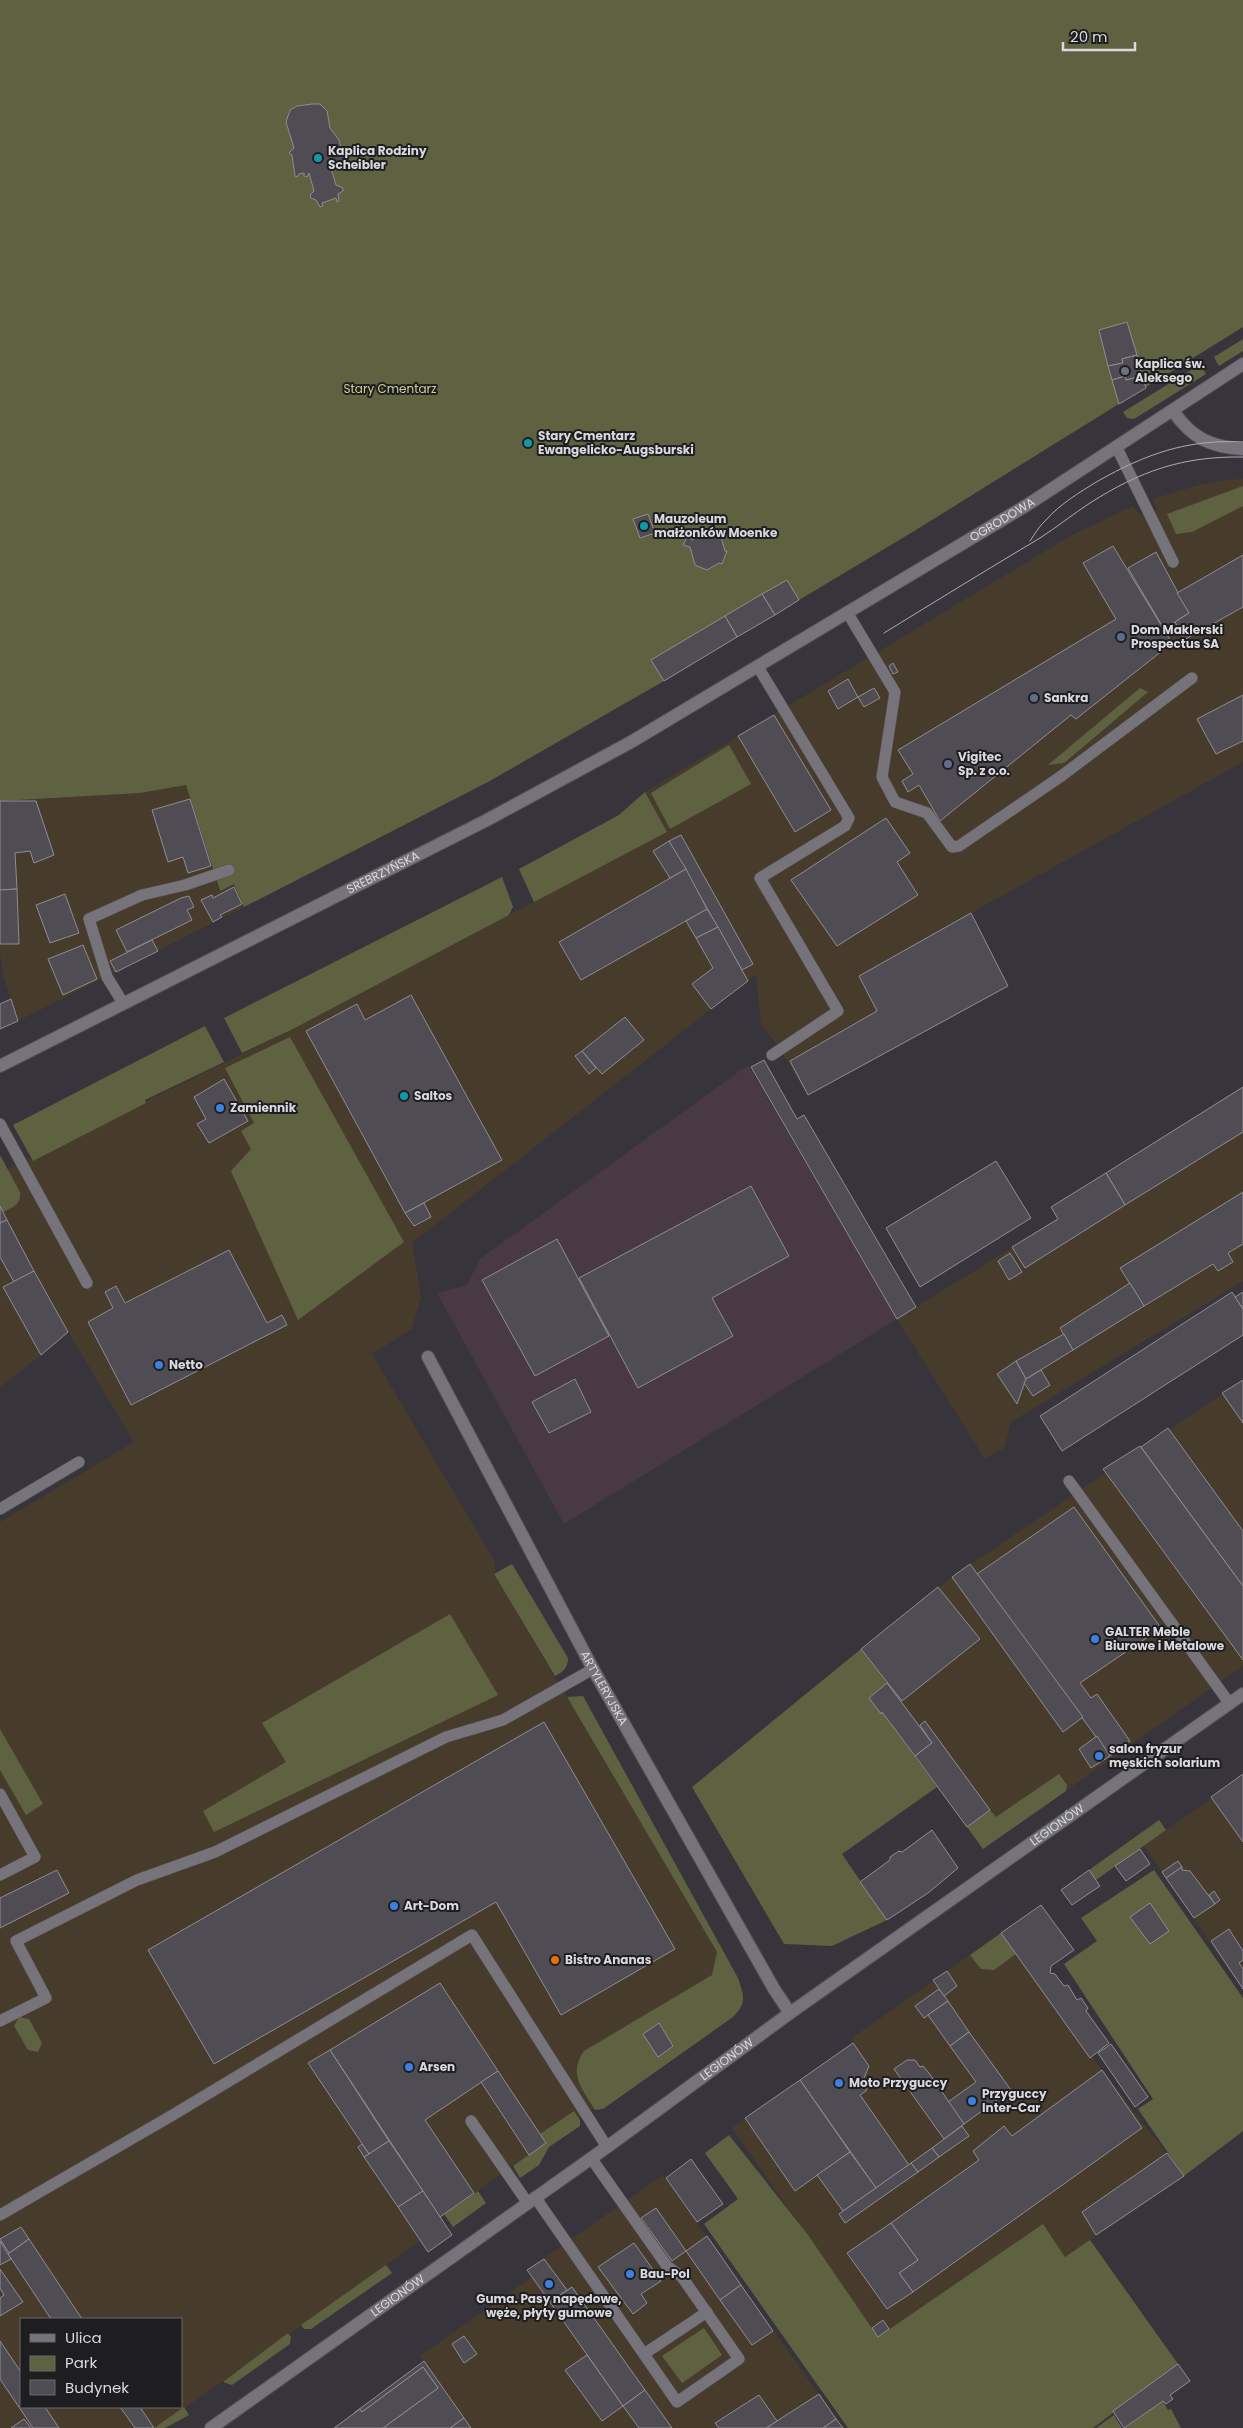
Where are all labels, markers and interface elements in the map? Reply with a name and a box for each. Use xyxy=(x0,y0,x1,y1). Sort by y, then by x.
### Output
scale bar xyxy=(1063,20,1136,52)
text: 20 m xyxy=(1070,26,1108,47)
place label: Kaplica Rodziny Scheibler xyxy=(328,142,427,173)
marker: Kaplica Rodziny Scheibler xyxy=(312,152,324,164)
place label: Kaplica św. Aleksego xyxy=(1135,355,1205,386)
marker: Kaplica św. Aleksego xyxy=(1119,365,1131,377)
park label: Stary Cmentarz xyxy=(343,380,437,397)
place label: Stary Cmentarz Ewangelicko-Augsburski xyxy=(538,427,694,458)
marker: Stary Cmentarz Ewangelicko-Augsburski xyxy=(522,437,534,449)
street label: OGRODOWA xyxy=(966,493,1038,546)
place label: Mauzoleum małżonków Moenke xyxy=(654,510,778,541)
marker: Mauzoleum małżonków Moenke xyxy=(638,520,650,532)
place label: Dom Maklerski Prospectus SA xyxy=(1131,621,1223,652)
marker: Dom Maklerski Prospectus SA xyxy=(1115,631,1127,643)
place label: Sankra xyxy=(1044,689,1088,706)
marker: Sankra xyxy=(1028,692,1040,704)
place label: Vigitec Sp. z o.o. xyxy=(958,748,1010,779)
marker: Vigitec Sp. z o.o. xyxy=(942,758,954,770)
street label: SREBRZYŃSKA xyxy=(343,847,422,898)
place label: Saltos xyxy=(414,1087,453,1104)
marker: Saltos xyxy=(398,1090,410,1102)
place label: Zamiennik xyxy=(230,1099,297,1116)
marker: Zamiennik xyxy=(214,1102,226,1114)
place label: Netto xyxy=(169,1356,203,1373)
marker: Netto xyxy=(153,1359,165,1371)
place label: GALTER Meble Biurowe i Metalowe xyxy=(1105,1623,1225,1654)
marker: GALTER Meble Biurowe i Metalowe xyxy=(1089,1633,1101,1645)
street label: ARTYLERYJSKA xyxy=(577,1647,632,1728)
place label: salon fryzur męskich solarium xyxy=(1109,1740,1220,1771)
marker: salon fryzur męskich solarium xyxy=(1093,1750,1105,1762)
street label: LEGIONÓW xyxy=(1026,1799,1088,1850)
place label: Art-Dom xyxy=(404,1897,459,1914)
marker: Art-Dom xyxy=(388,1900,400,1912)
place label: Bistro Ananas xyxy=(565,1951,652,1968)
marker: Bistro Ananas xyxy=(549,1954,561,1966)
street label: LEGIONÓW xyxy=(696,2033,757,2084)
place label: Arsen xyxy=(419,2058,455,2075)
marker: Arsen xyxy=(403,2061,415,2073)
place label: Moto Przyguccy xyxy=(849,2074,948,2091)
marker: Moto Przyguccy xyxy=(833,2077,845,2089)
place label: Przyguccy Inter-Car xyxy=(982,2085,1047,2116)
marker: Przyguccy Inter-Car xyxy=(966,2095,978,2107)
place label: Bau-Pol xyxy=(640,2265,690,2282)
marker: Bau-Pol xyxy=(624,2268,636,2280)
street label: LEGIONÓW xyxy=(367,2270,428,2320)
marker: Guma. Pasy napędowe, węże, płyty gumowe xyxy=(543,2278,555,2290)
place label: Guma. Pasy napędowe, węże, płyty gumowe xyxy=(476,2290,622,2321)
legend xyxy=(20,2318,182,2408)
text: Ulica xyxy=(65,2327,102,2348)
text: Park xyxy=(65,2352,97,2373)
text: Budynek xyxy=(65,2377,129,2398)

